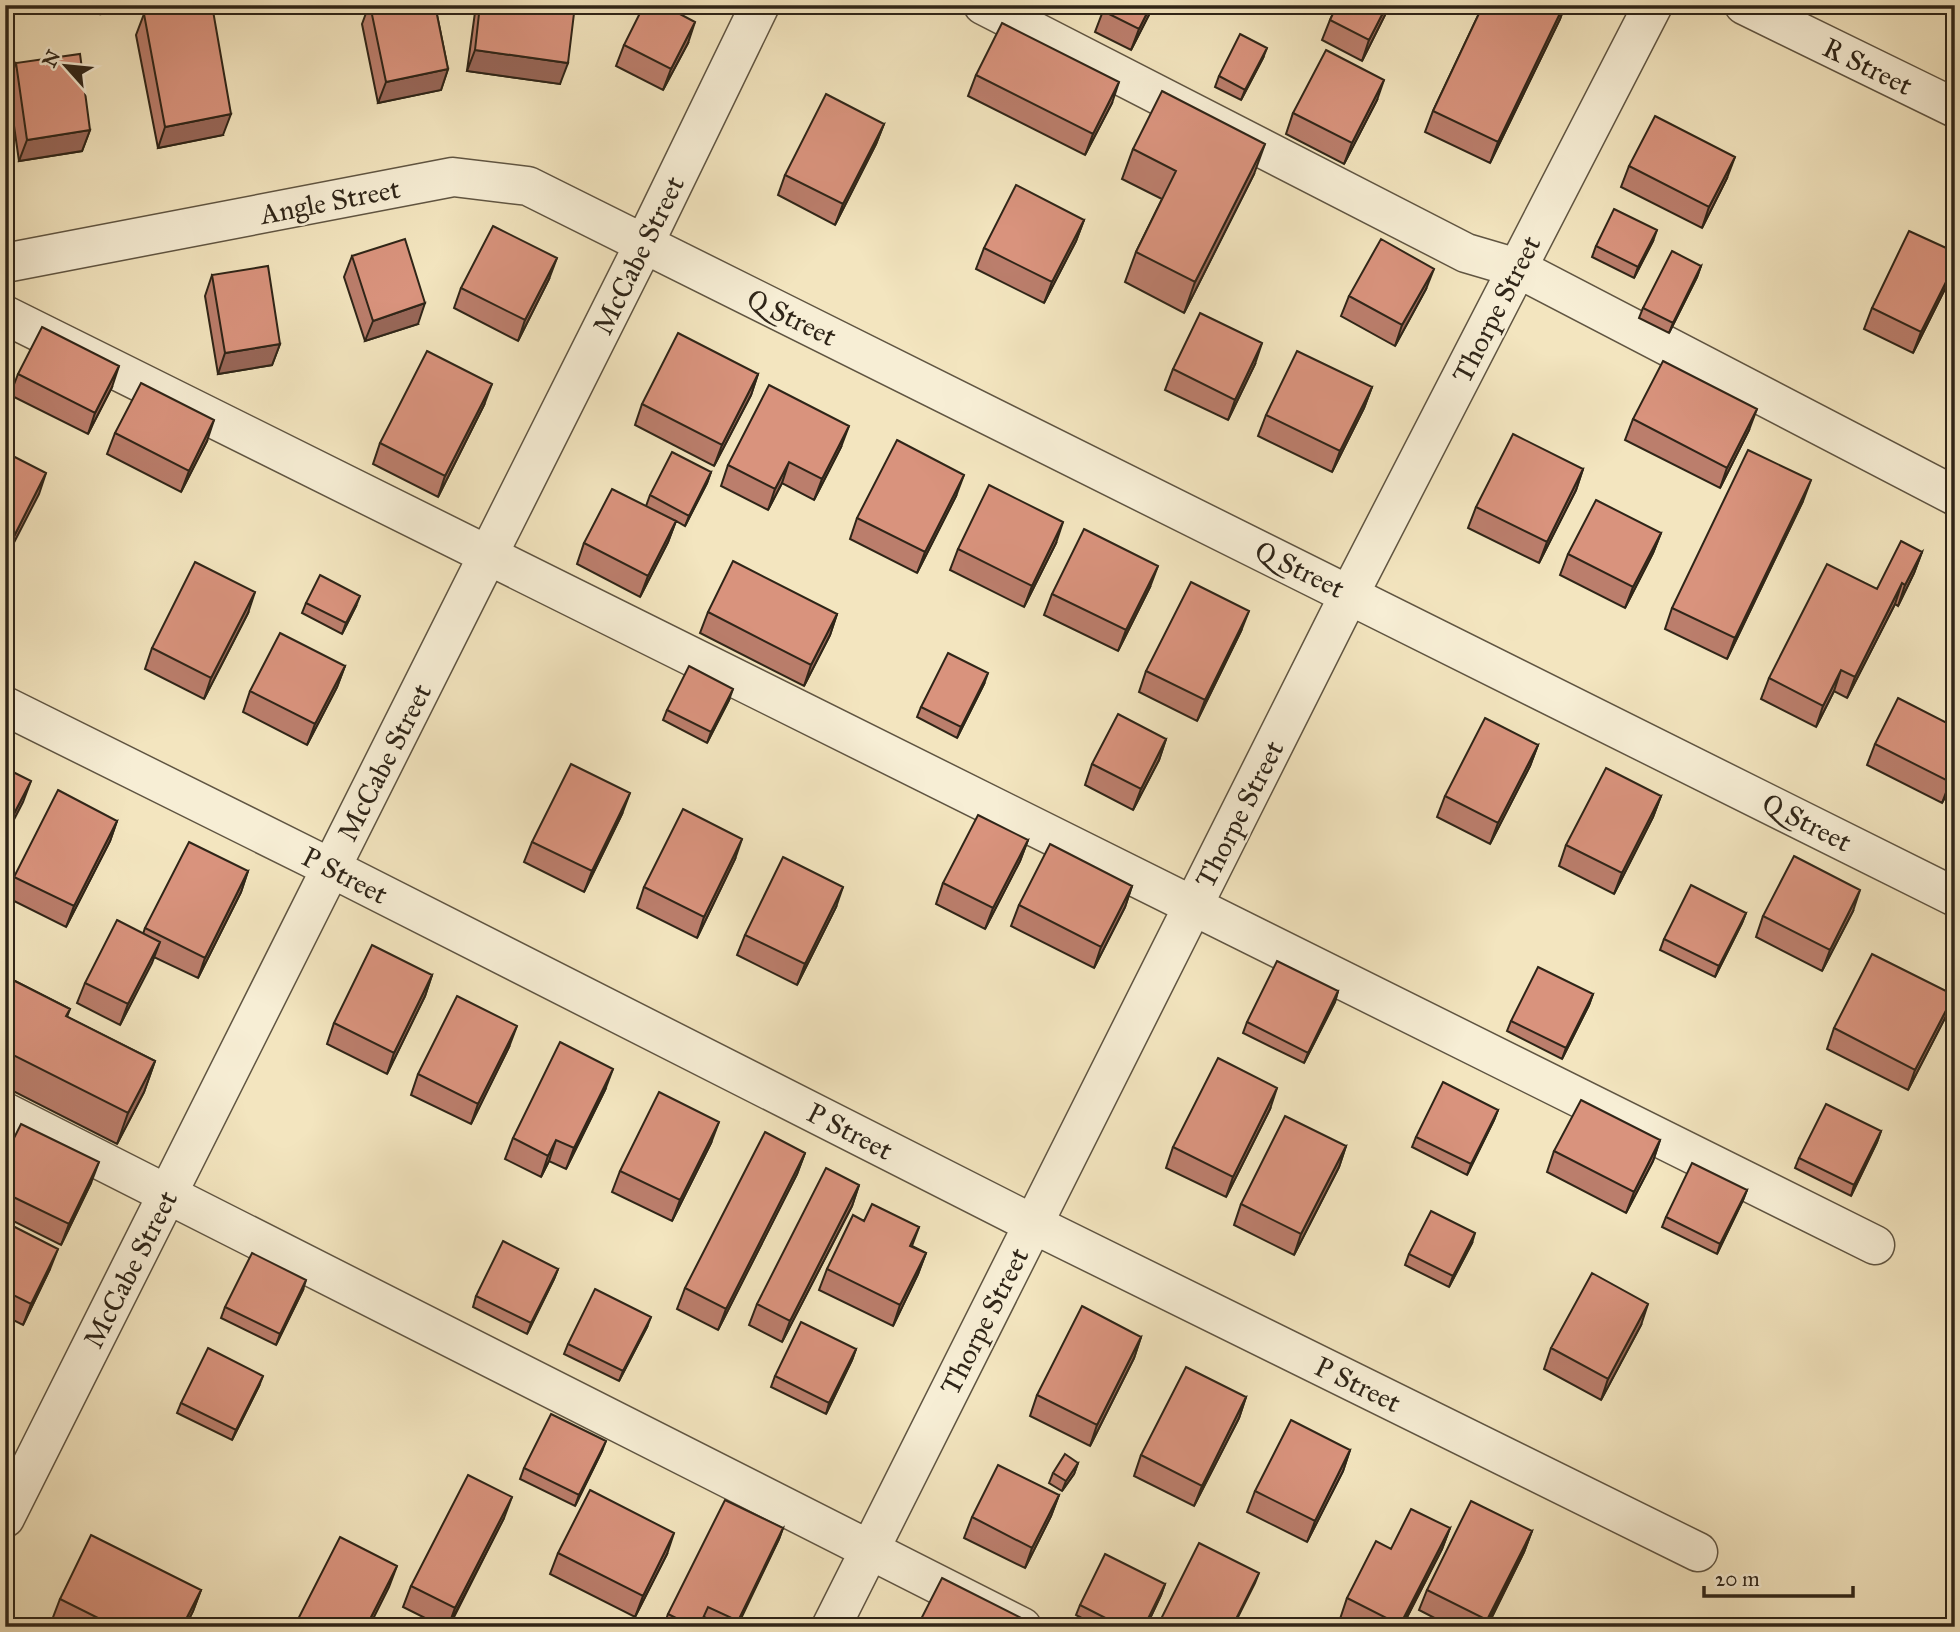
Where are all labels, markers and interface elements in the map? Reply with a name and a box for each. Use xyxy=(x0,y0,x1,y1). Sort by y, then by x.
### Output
street label: R Street xyxy=(1817,30,1918,103)
north arrow xyxy=(32,32,102,102)
text: N xyxy=(37,46,65,71)
street label: McCabe Street xyxy=(585,170,692,340)
street label: Angle Street xyxy=(256,171,403,232)
street label: Thorpe Street xyxy=(1444,230,1549,389)
street label: Q Street xyxy=(741,281,842,354)
street label: Q Street xyxy=(1249,533,1350,606)
street label: McCabe Street xyxy=(330,677,439,847)
street label: Thorpe Street xyxy=(1187,735,1292,894)
street label: Q Street xyxy=(1756,785,1857,860)
street label: P Street xyxy=(296,839,394,912)
street label: P Street xyxy=(801,1095,899,1168)
street label: McCabe Street xyxy=(76,1184,185,1354)
street label: Thorpe Street xyxy=(932,1242,1037,1401)
street label: P Street xyxy=(1309,1349,1407,1420)
scale bar xyxy=(1704,1555,1853,1599)
text: 20 m xyxy=(1715,1566,1760,1592)

